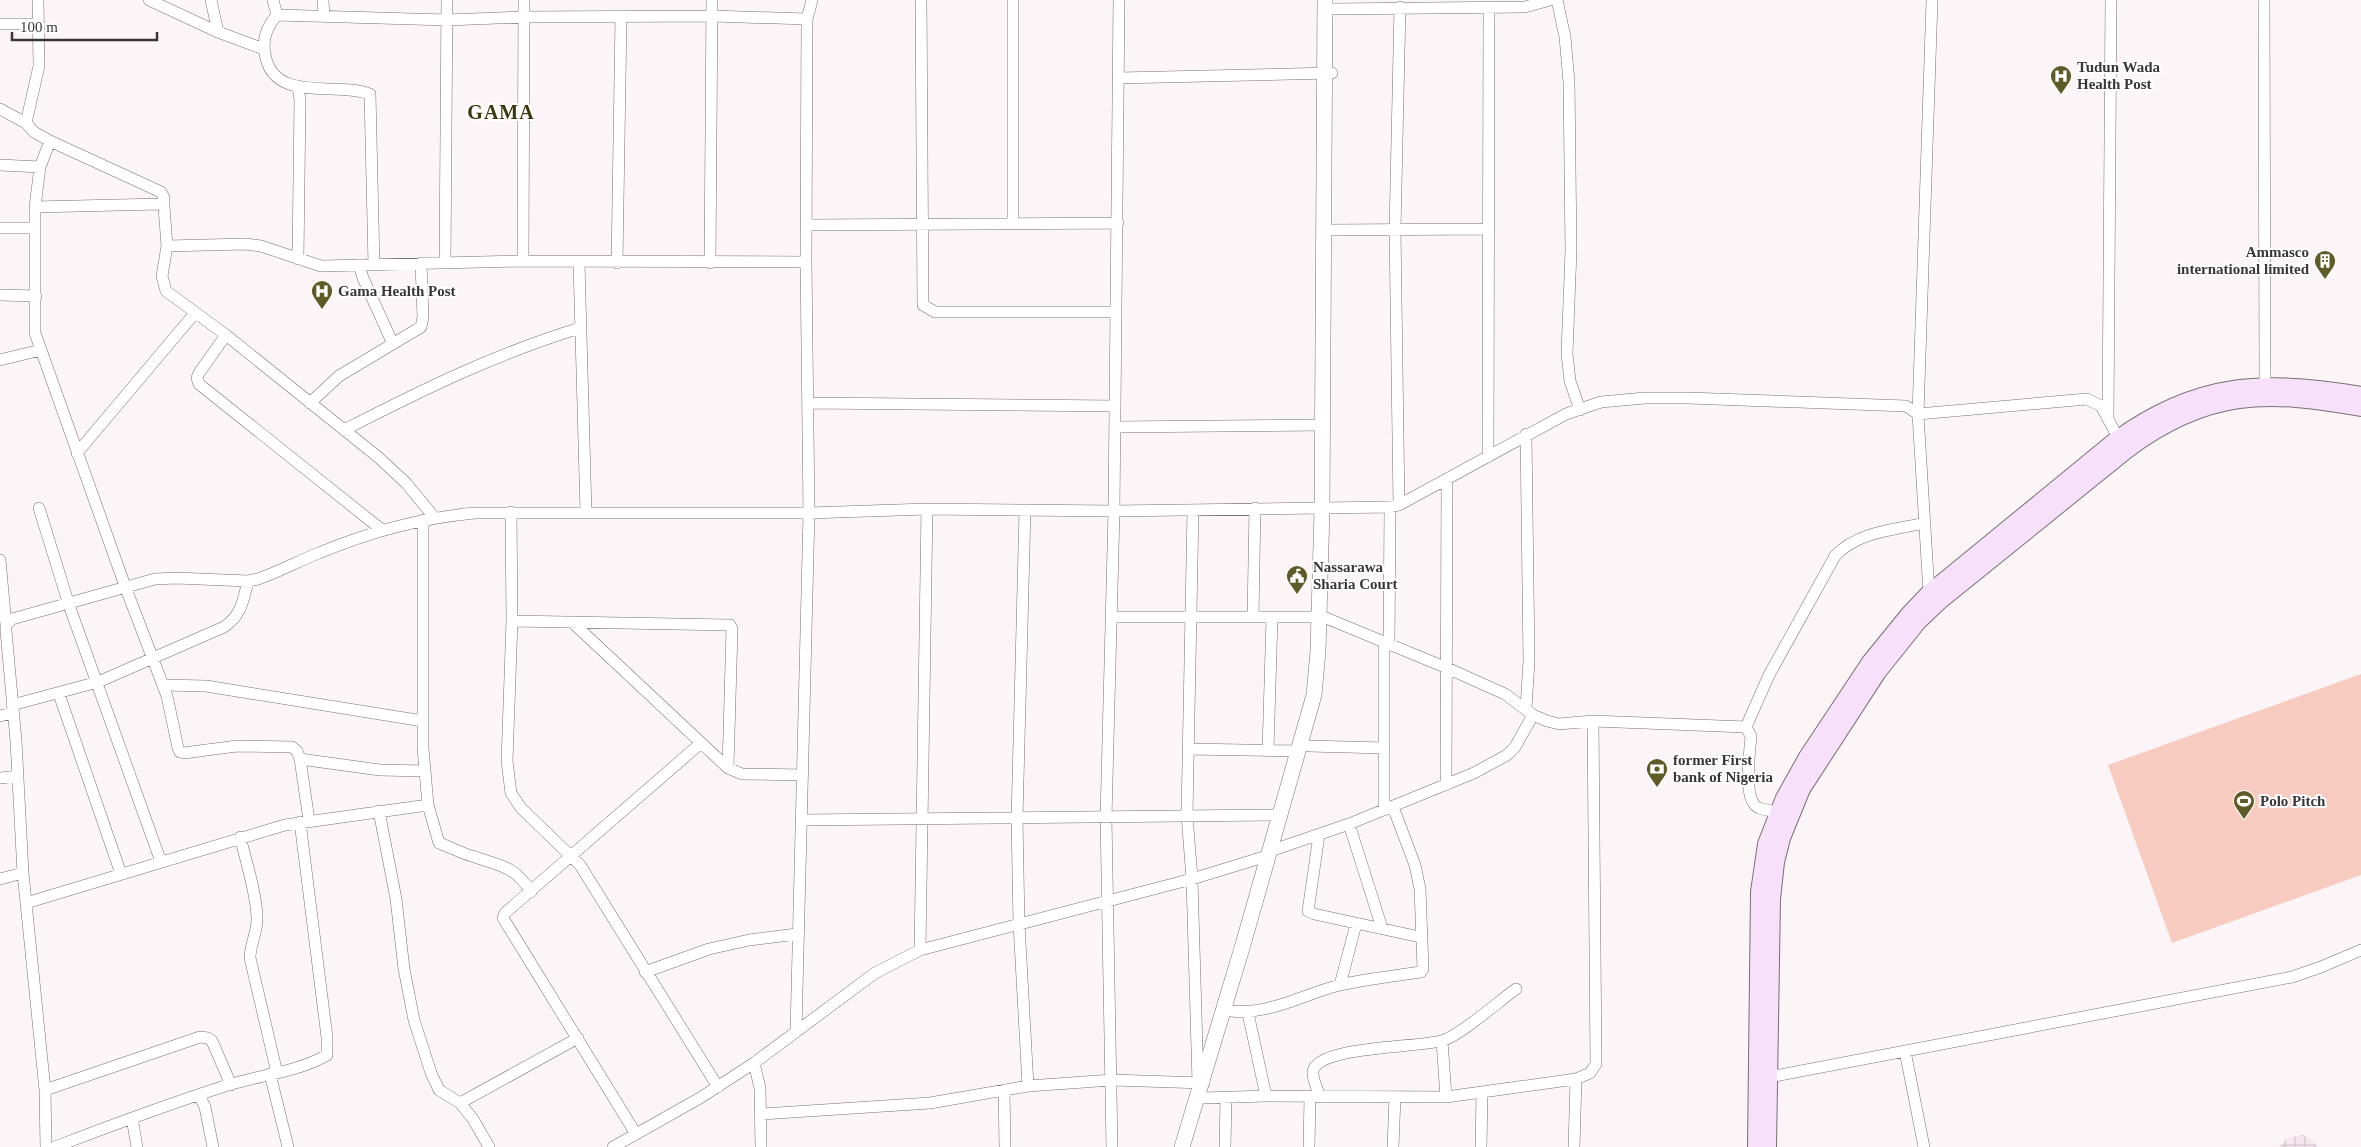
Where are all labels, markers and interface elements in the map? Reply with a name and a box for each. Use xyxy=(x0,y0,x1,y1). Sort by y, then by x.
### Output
scale bar xyxy=(12,10,158,42)
text: 100 m xyxy=(20,19,58,35)
place label: Tudun Wada Health Post xyxy=(2077,59,2160,92)
hospital icon: Tudun Wada Health Post xyxy=(2049,64,2073,95)
district label: GAMA xyxy=(467,101,535,123)
place label: Ammasco international limited xyxy=(2177,244,2310,277)
building icon: Ammasco international limited xyxy=(2313,249,2337,280)
hospital icon: Gama Health Post xyxy=(310,279,334,310)
place label: Gama Health Post xyxy=(338,283,456,299)
place label: Nassarawa Sharia Court xyxy=(1313,559,1398,592)
public building icon: Nassarawa Sharia Court xyxy=(1285,564,1309,595)
place label: former First bank of Nigeria xyxy=(1673,752,1774,785)
bank icon: former First bank of Nigeria xyxy=(1645,757,1669,788)
sports icon: Polo Pitch xyxy=(2232,789,2256,820)
place label: Polo Pitch xyxy=(2260,793,2326,809)

